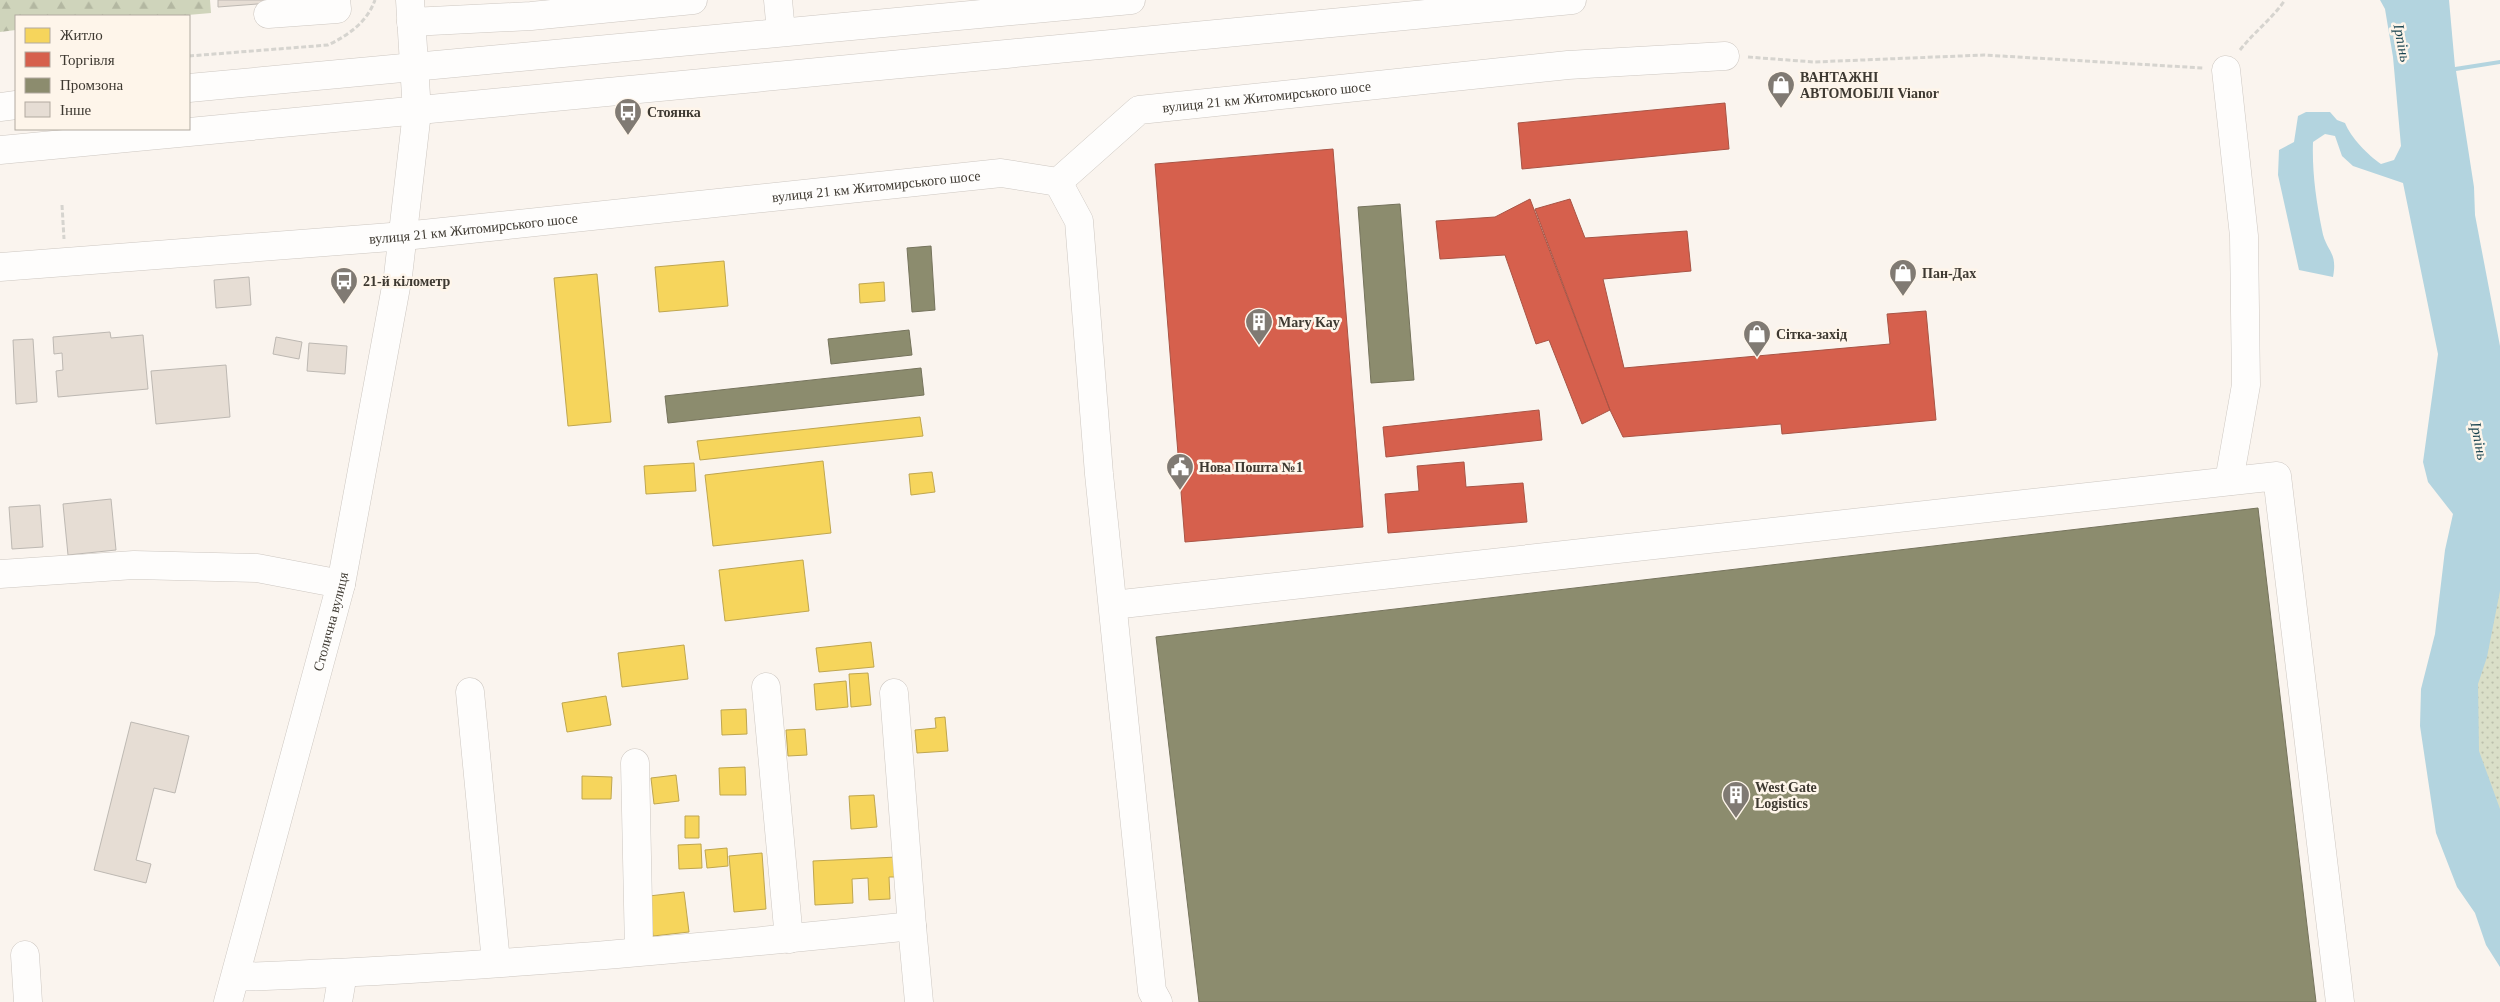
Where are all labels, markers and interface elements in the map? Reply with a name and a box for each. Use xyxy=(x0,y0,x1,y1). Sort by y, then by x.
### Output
legend xyxy=(15,15,190,130)
water label: Ірпінь xyxy=(2390,22,2414,64)
text: Житло xyxy=(60,27,103,43)
text: Торгівля xyxy=(60,52,115,68)
shop icon: ВАНТАЖНІ АВТОМОБІЛІ Vianor xyxy=(1766,70,1796,109)
place label: ВАНТАЖНІ АВТОМОБІЛІ Vianor xyxy=(1800,70,1939,101)
text: Промзона xyxy=(60,77,123,93)
street label: вулиця 21 км Житомирського шосе xyxy=(1162,78,1372,115)
bus stop icon: Стоянка xyxy=(613,97,643,136)
text: Інше xyxy=(60,102,92,118)
place label: Стоянка xyxy=(647,105,701,120)
street label: вулиця 21 км Житомирського шосе xyxy=(771,168,981,205)
street label: вулиця 21 км Житомирського шосе xyxy=(369,210,578,246)
shop icon: Пан-Дах xyxy=(1888,258,1918,297)
bus stop icon: 21-й кілометр xyxy=(329,266,359,305)
place label: Пан-Дах xyxy=(1922,266,1976,281)
place label: 21-й кілометр xyxy=(363,274,451,289)
building icon: Mary Kay xyxy=(1244,307,1274,346)
place label: Mary Kay xyxy=(1278,315,1340,330)
shop icon: Сітка-захід xyxy=(1742,319,1772,358)
place label: Сітка-захід xyxy=(1776,327,1847,342)
water label: Ірпінь xyxy=(2467,420,2491,462)
public building icon: Нова Пошта №1 xyxy=(1165,452,1195,491)
place label: Нова Пошта №1 xyxy=(1199,460,1303,475)
street label: Столична вулиця xyxy=(310,570,351,673)
building icon: West Gate Logistics xyxy=(1721,780,1751,819)
place label: West Gate Logistics xyxy=(1755,780,1817,811)

